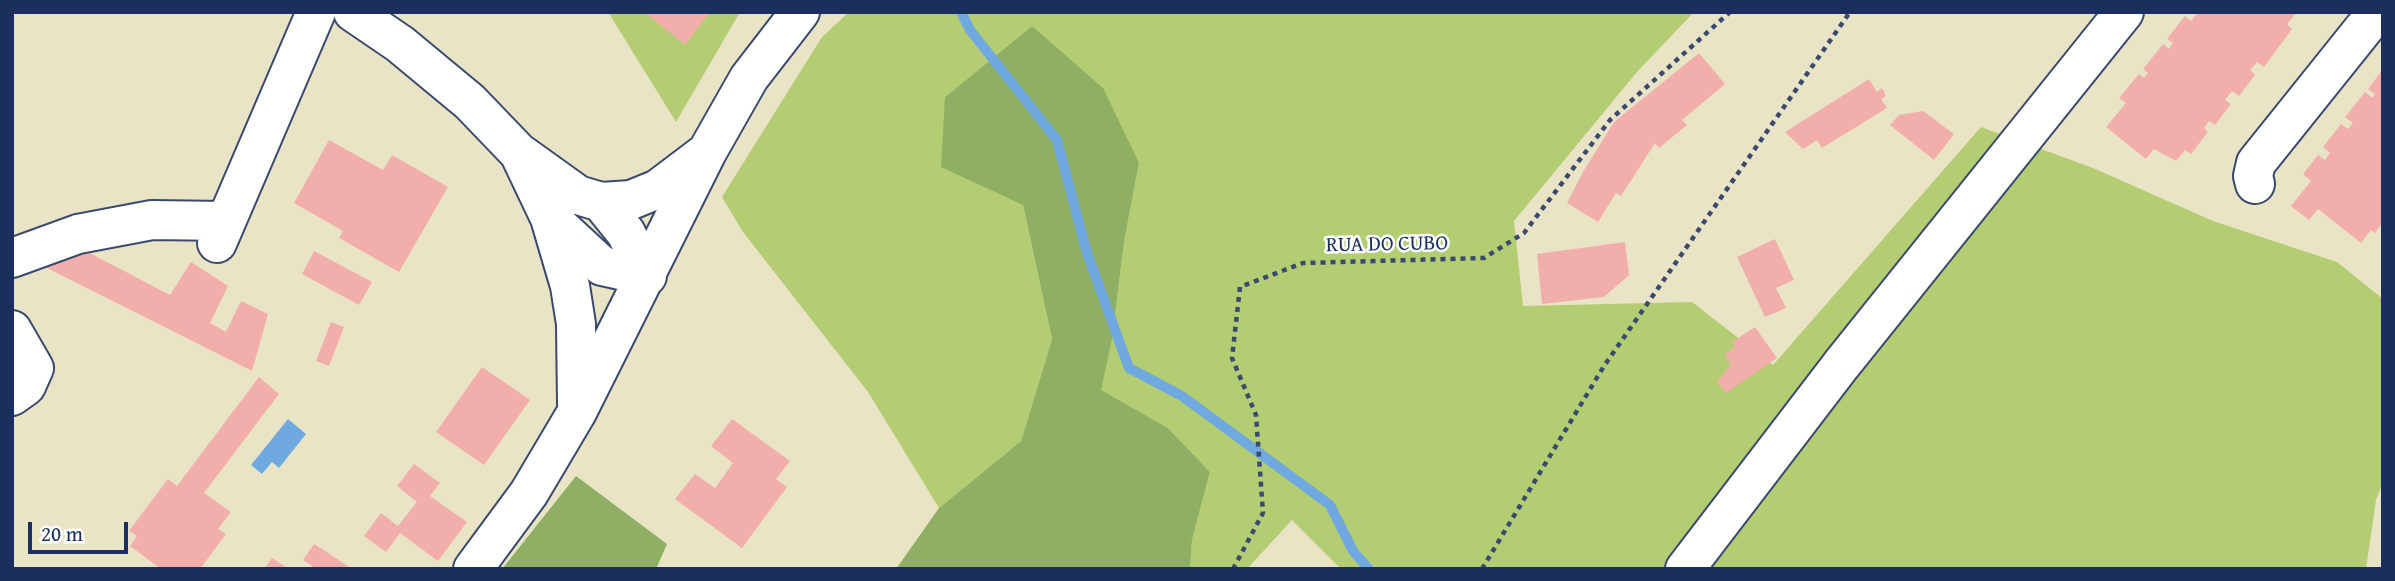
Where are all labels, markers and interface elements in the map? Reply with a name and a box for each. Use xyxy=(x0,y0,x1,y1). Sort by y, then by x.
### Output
street label: RUA DO CUBO xyxy=(1326,231,1448,259)
scale bar xyxy=(32,508,131,552)
text: 20 m xyxy=(41,518,83,549)

